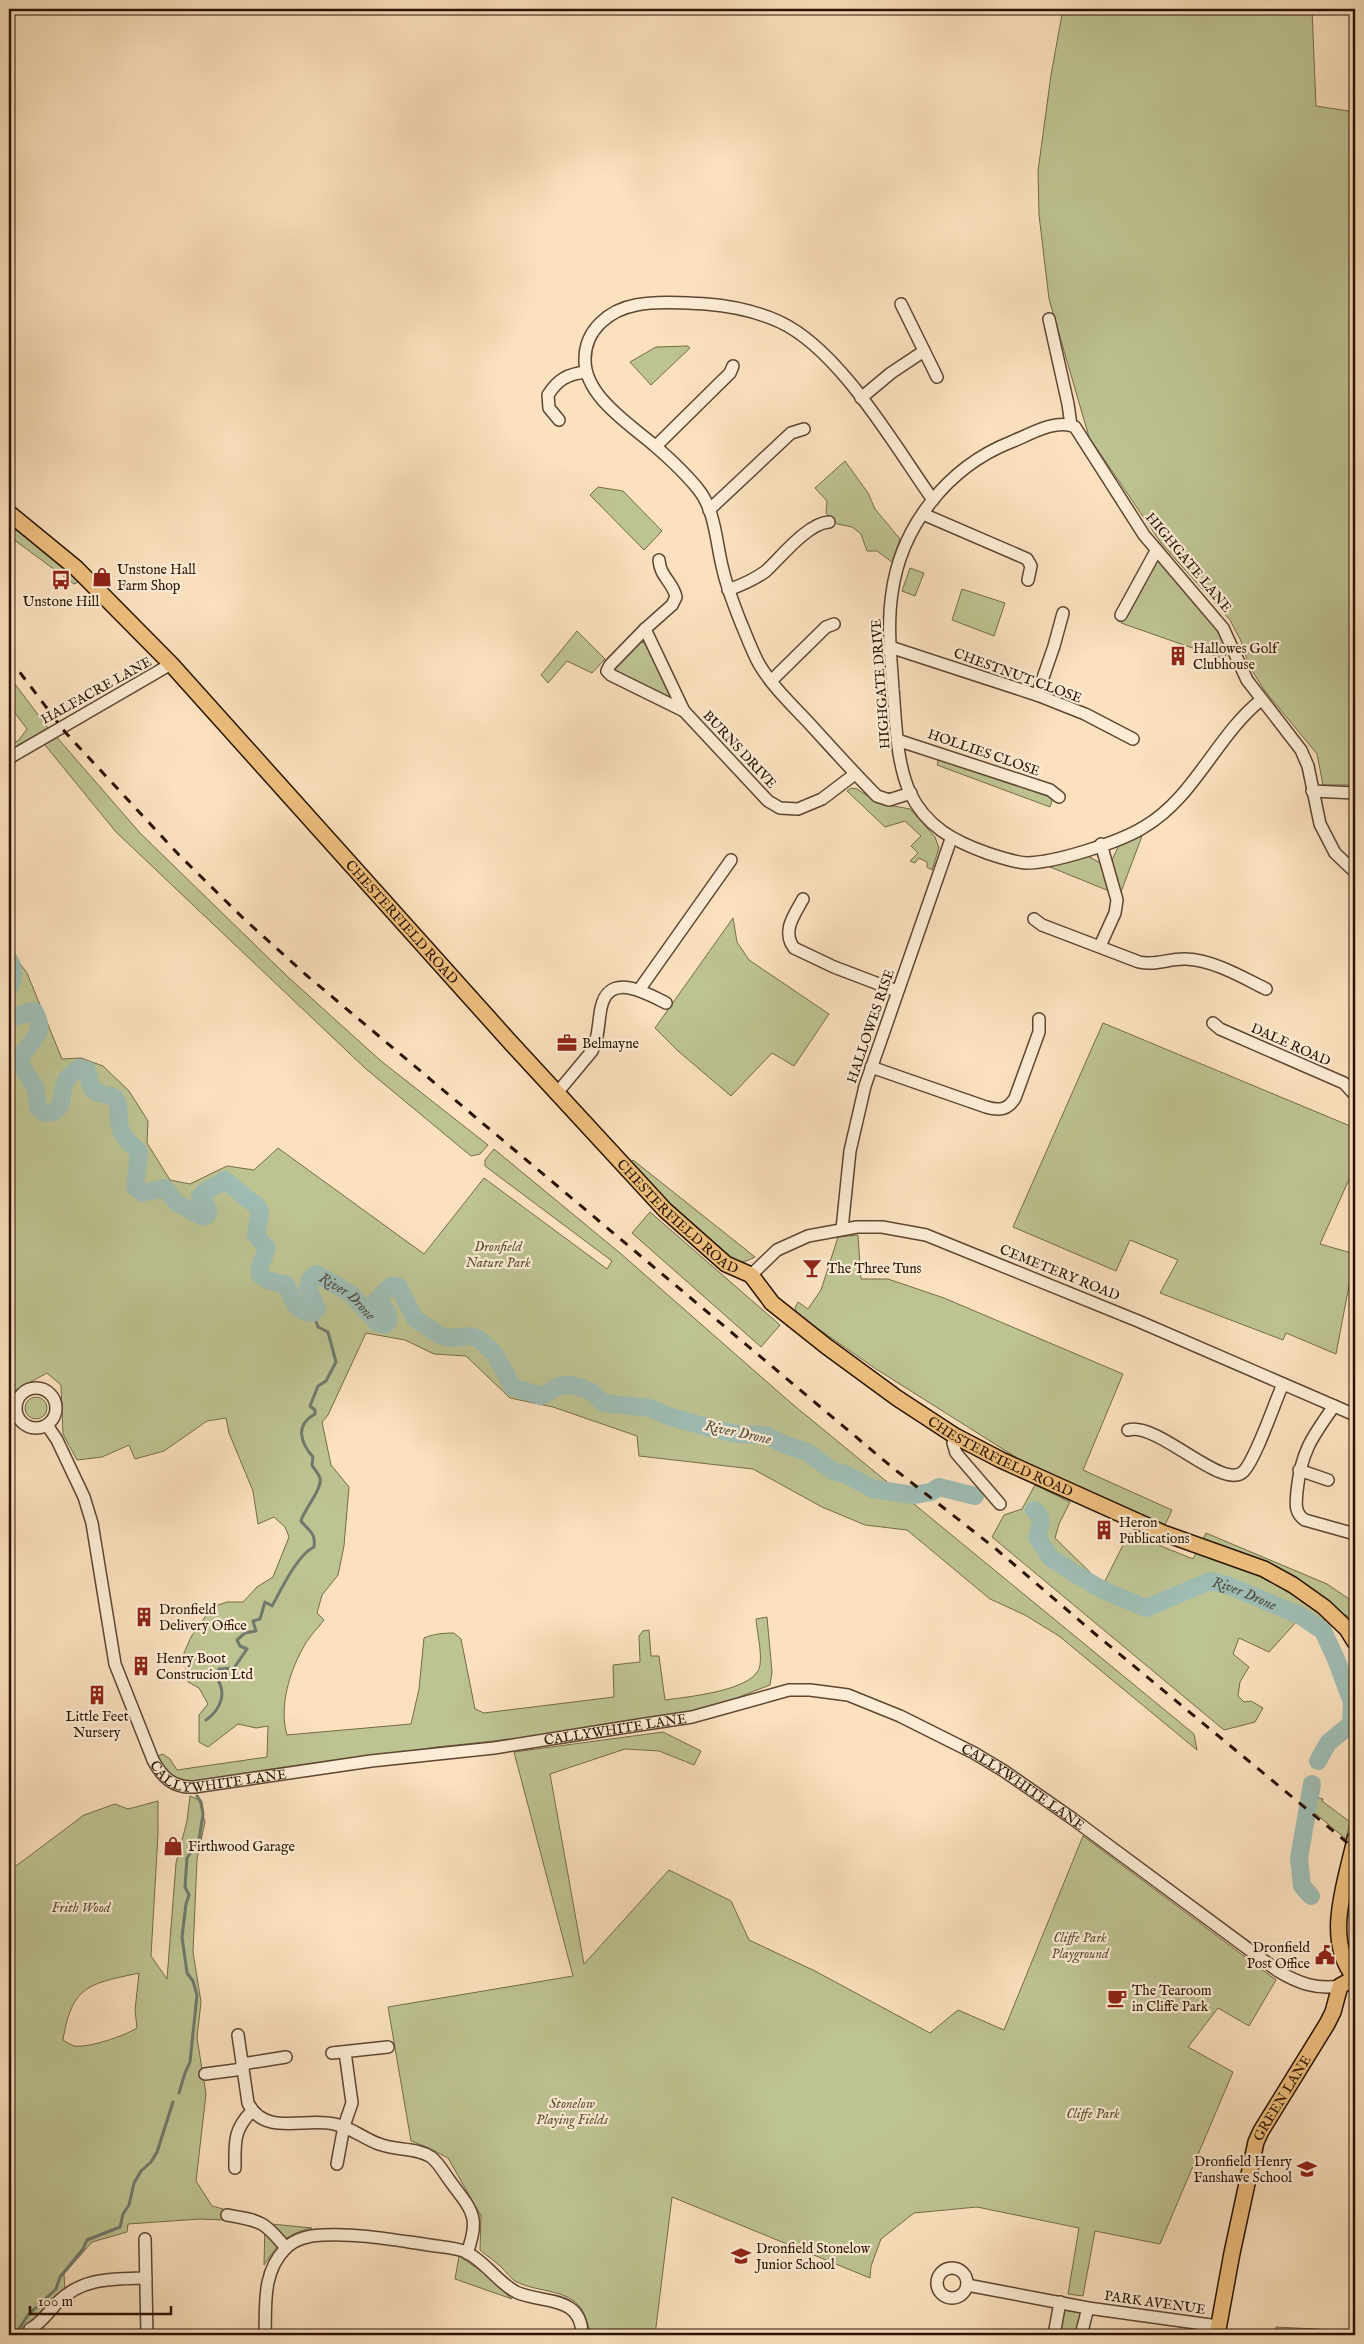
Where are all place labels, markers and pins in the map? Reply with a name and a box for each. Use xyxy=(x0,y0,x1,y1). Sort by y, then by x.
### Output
place label: Unstone Hall Farm Shop xyxy=(117,561,196,595)
shop icon: Unstone Hall Farm Shop xyxy=(91,566,113,588)
bus stop icon: Unstone Hill xyxy=(50,569,72,591)
place label: Unstone Hill xyxy=(23,593,99,611)
place label: Hallowes Golf Clubhouse xyxy=(1193,640,1280,674)
building icon: Hallowes Golf Clubhouse xyxy=(1167,645,1189,667)
office icon: Belmayne xyxy=(556,1032,578,1054)
place label: Belmayne xyxy=(582,1035,640,1053)
bar icon: The Three Tuns xyxy=(801,1257,823,1279)
place label: The Three Tuns xyxy=(827,1260,922,1278)
place label: Heron Publications xyxy=(1119,1514,1190,1548)
building icon: Heron Publications xyxy=(1093,1519,1115,1541)
place label: Dronfield Delivery Office xyxy=(159,1601,247,1635)
building icon: Dronfield Delivery Office xyxy=(133,1606,155,1628)
place label: Henry Boot Construcion Ltd xyxy=(156,1650,254,1684)
building icon: Henry Boot Construcion Ltd xyxy=(130,1655,152,1677)
building icon: Little Feet Nursery xyxy=(86,1684,108,1706)
place label: Little Feet Nursery xyxy=(66,1708,129,1742)
shop icon: Firthwood Garage xyxy=(162,1835,184,1857)
place label: Firthwood Garage xyxy=(188,1838,295,1856)
place label: Dronfield Post Office xyxy=(1247,1939,1311,1973)
public building icon: Dronfield Post Office xyxy=(1314,1944,1336,1966)
place label: The Tearoom in Cliffe Park xyxy=(1132,1982,1212,2016)
cafe icon: The Tearoom in Cliffe Park xyxy=(1106,1987,1128,2009)
place label: Dronfield Henry Fanshawe School xyxy=(1193,2153,1292,2187)
school or university icon: Dronfield Henry Fanshawe School xyxy=(1296,2158,1318,2180)
place label: Dronfield Stonelow Junior School xyxy=(754,2240,871,2274)
school or university icon: Dronfield Stonelow Junior School xyxy=(730,2245,752,2267)

